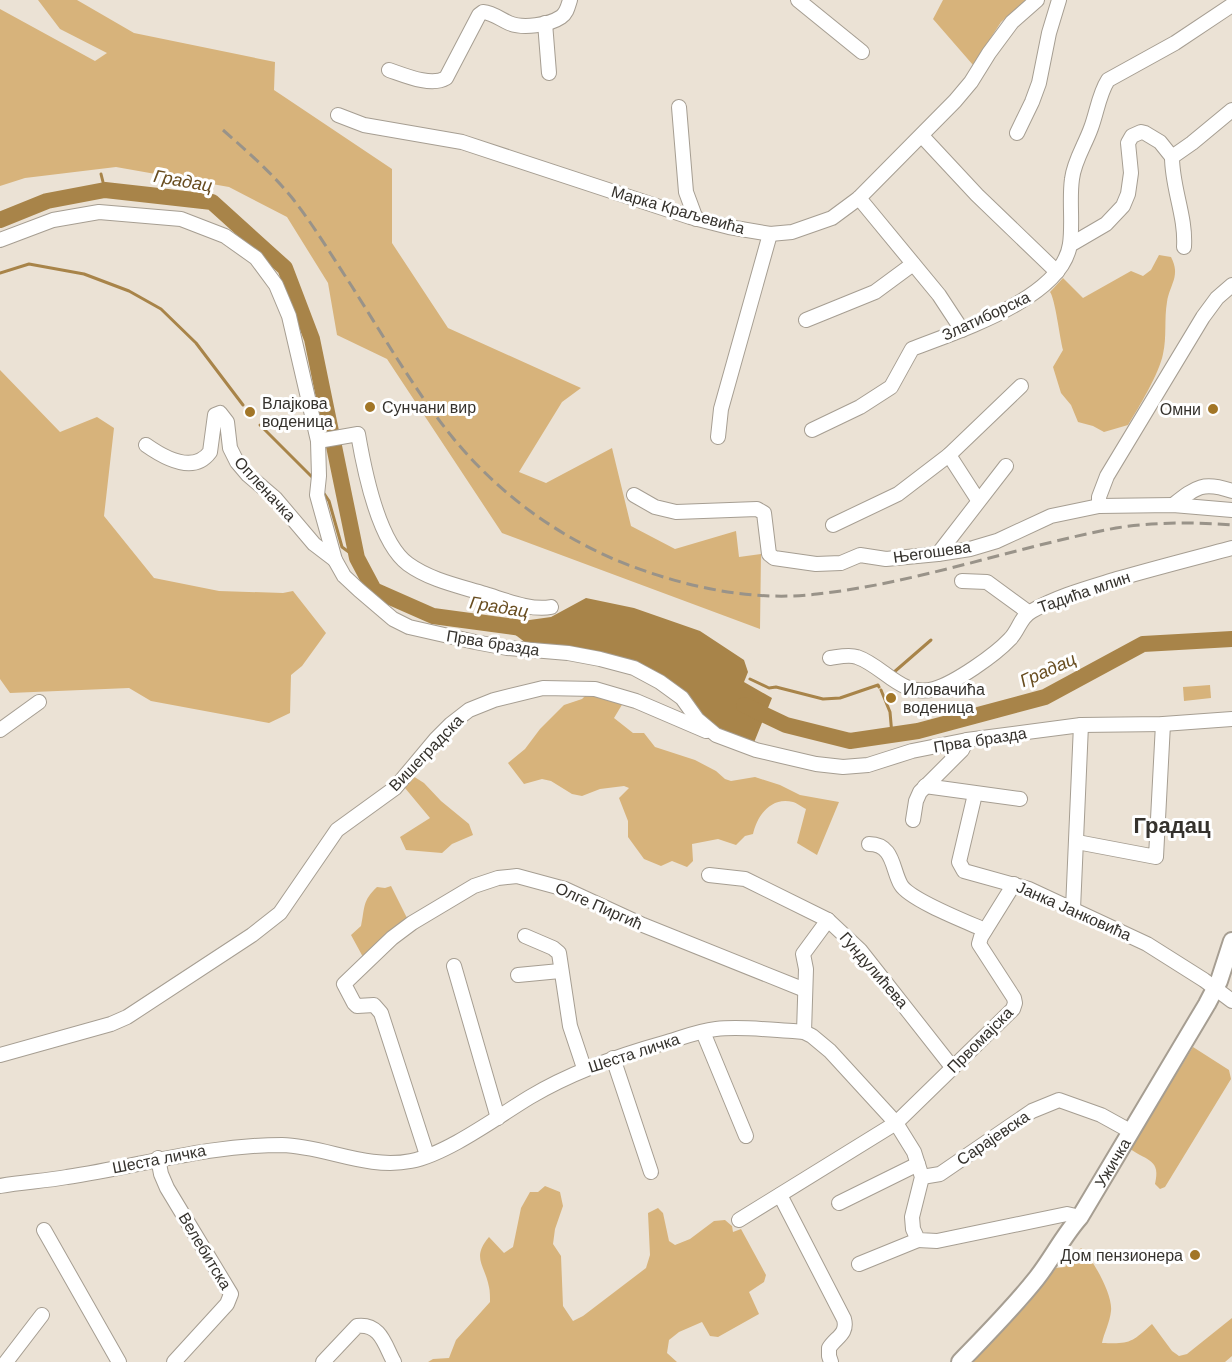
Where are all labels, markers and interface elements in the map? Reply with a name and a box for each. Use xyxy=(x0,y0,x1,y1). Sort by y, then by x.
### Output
water label: Градац xyxy=(152,166,214,196)
street label: Марка Краљевића xyxy=(609,183,747,237)
street label: Златиборска xyxy=(939,288,1033,344)
place label: Влајкова воденица xyxy=(262,395,333,430)
place label: Сунчани вир xyxy=(382,399,476,416)
marker: Сунчани вир xyxy=(363,400,377,414)
place label: Омни xyxy=(1160,401,1201,418)
marker: Омни xyxy=(1206,402,1220,416)
marker: Влајкова воденица xyxy=(243,405,257,419)
street label: Опленачка xyxy=(231,453,299,525)
street label: Његошева xyxy=(892,538,972,566)
street label: Тадића млин xyxy=(1036,568,1132,616)
water label: Градац xyxy=(468,592,530,622)
street label: Прва бразда xyxy=(445,627,541,659)
water label: Градац xyxy=(1017,649,1079,691)
place label: Иловачића воденица xyxy=(903,681,985,716)
marker: Иловачића воденица xyxy=(884,691,898,705)
street label: Вишеградска xyxy=(386,712,466,794)
street label: Прва бразда xyxy=(932,724,1028,756)
district label: Градац xyxy=(1133,813,1211,838)
street label: Јанка Јанковића xyxy=(1014,878,1134,944)
street label: Олге Пиргић xyxy=(553,879,645,933)
street label: Гундулићева xyxy=(837,929,912,1011)
street label: Првомајска xyxy=(944,1004,1016,1076)
street label: Шеста личка xyxy=(586,1030,682,1076)
street label: Сарајевска xyxy=(954,1108,1032,1168)
street label: Ужичка xyxy=(1091,1135,1134,1190)
street label: Шеста личка xyxy=(111,1142,207,1176)
street label: Велебитска xyxy=(175,1210,235,1293)
place label: Дом пензионера xyxy=(1061,1247,1183,1264)
marker: Дом пензионера xyxy=(1188,1248,1202,1262)

